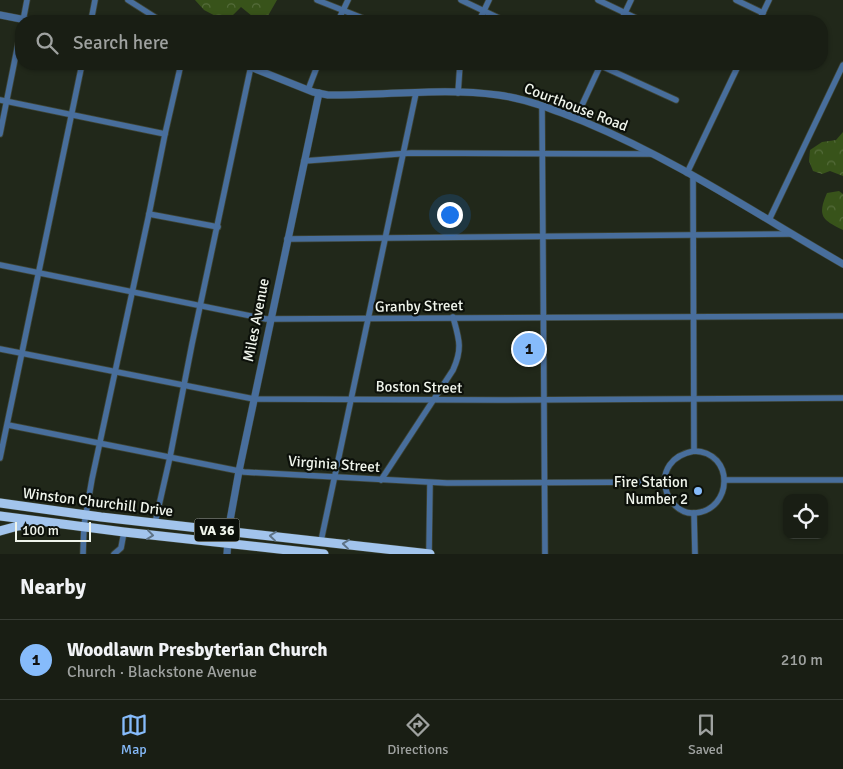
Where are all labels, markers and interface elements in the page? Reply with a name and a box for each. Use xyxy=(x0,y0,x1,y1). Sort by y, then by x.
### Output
search box xyxy=(15,15,828,70)
icon: search xyxy=(33,29,61,57)
text: Search here xyxy=(73,31,169,55)
street label: Courthouse Road xyxy=(522,79,630,135)
your location xyxy=(437,202,463,228)
street label: Miles Avenue xyxy=(239,277,273,363)
street label: Granby Street xyxy=(375,296,463,316)
pin: 1 xyxy=(513,330,545,368)
street label: Boston Street xyxy=(375,377,463,397)
street label: Virginia Street xyxy=(287,452,381,476)
place label: Fire Station Number 2 xyxy=(614,473,688,508)
street label: Winston Churchill Drive xyxy=(22,484,174,520)
marker: Fire Station Number 2 xyxy=(692,485,704,497)
map controls xyxy=(783,494,828,539)
button: locate xyxy=(783,494,828,539)
road number: VA 36 xyxy=(194,518,240,542)
scale bar xyxy=(15,519,91,542)
text: 100 m xyxy=(22,522,59,539)
one-way arrow xyxy=(146,529,154,540)
one-way arrow xyxy=(269,531,277,542)
one-way arrow xyxy=(342,539,350,550)
text: Nearby xyxy=(20,574,86,600)
text: Woodlawn Presbyterian Church xyxy=(67,638,328,662)
text: 1 xyxy=(32,650,40,670)
text: 210 m xyxy=(781,650,823,670)
text: Church · Blackstone Avenue xyxy=(67,662,257,682)
tab: Map xyxy=(120,711,148,758)
tab: Directions xyxy=(387,711,448,758)
tab: Saved xyxy=(688,711,723,758)

